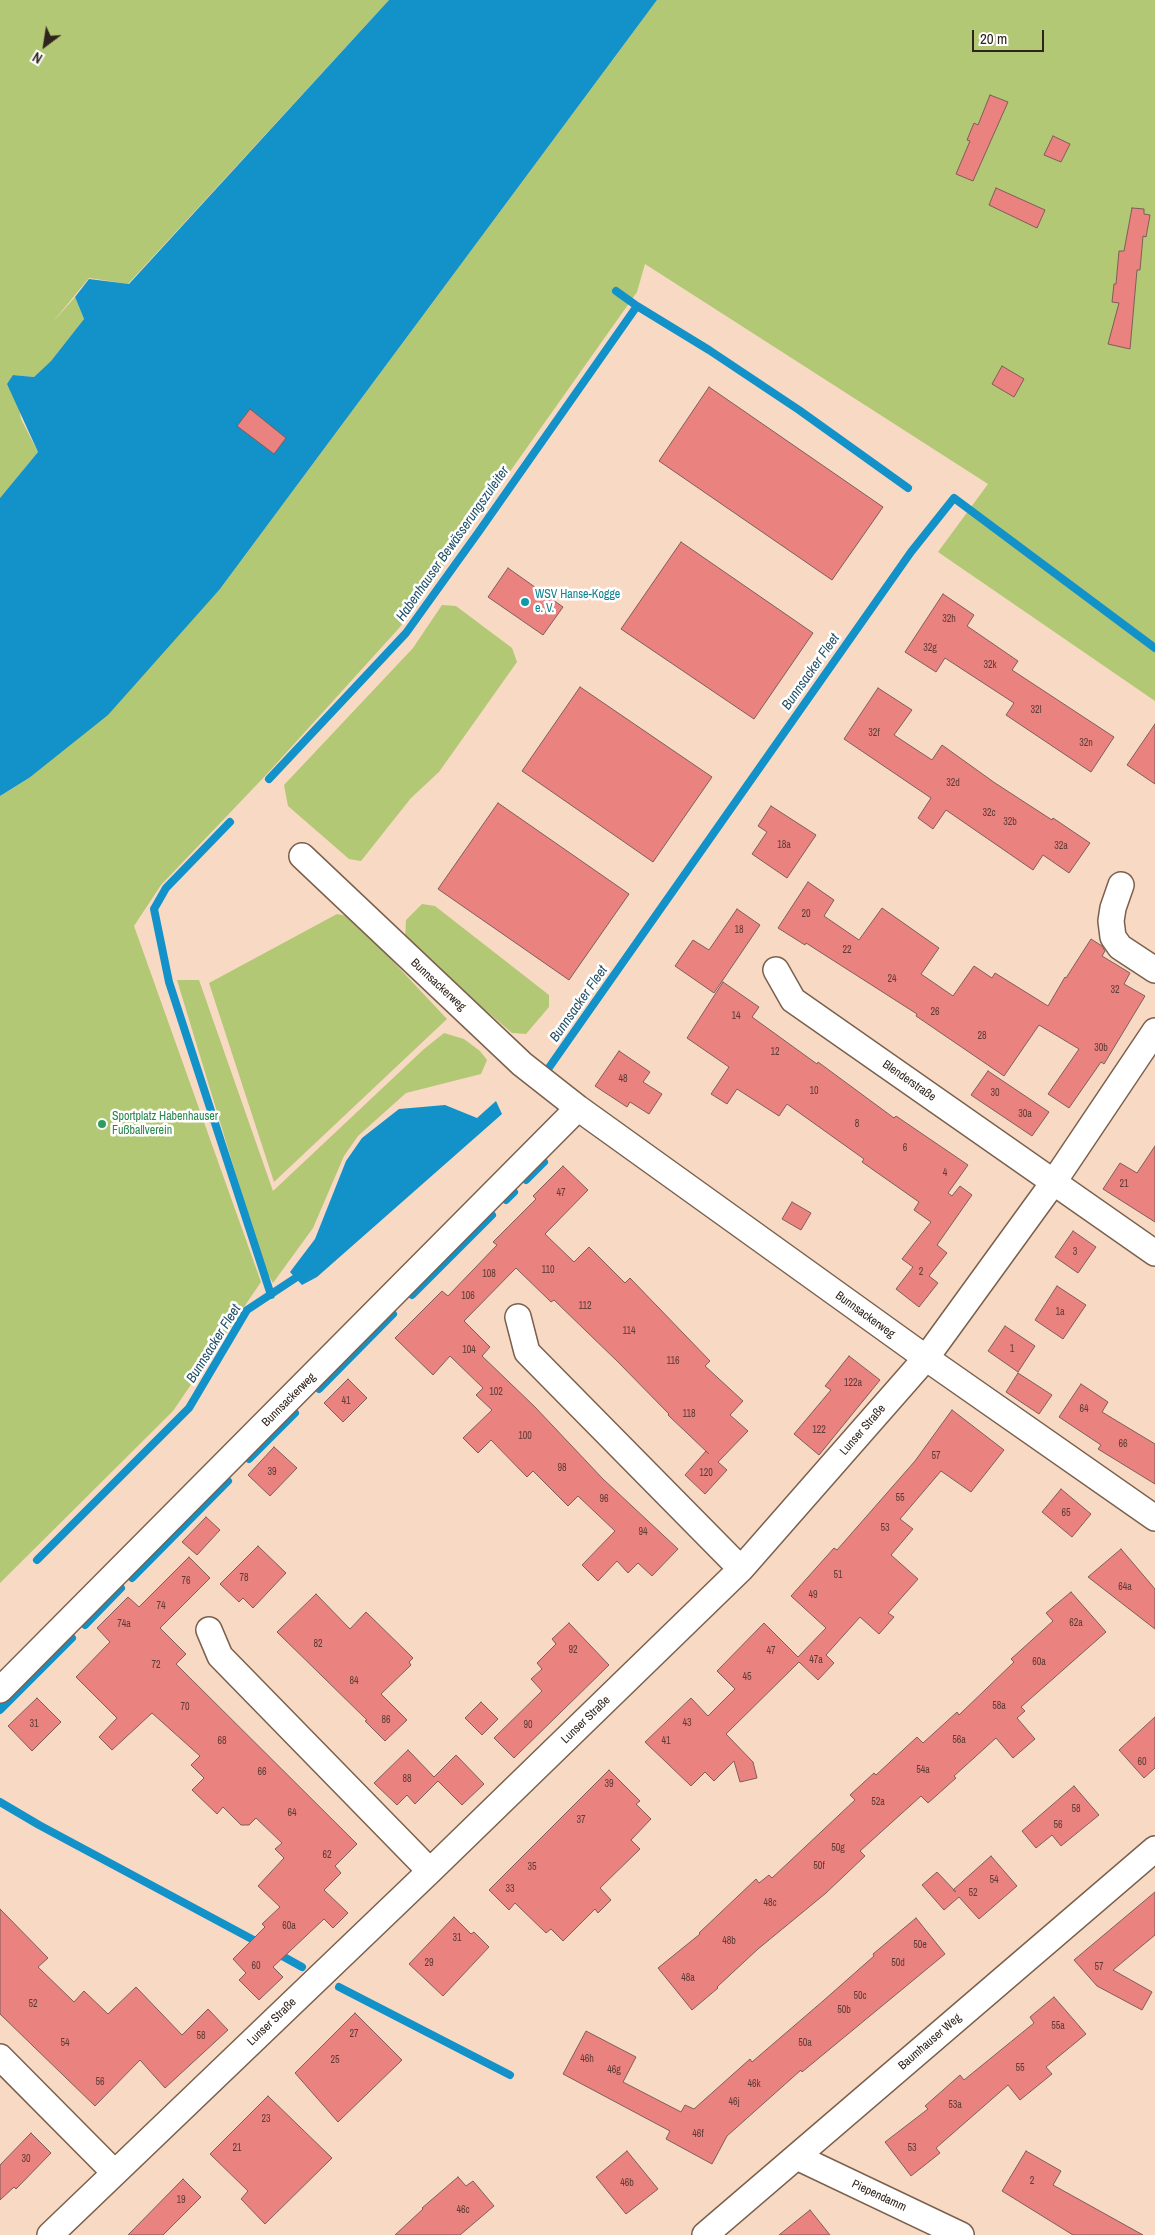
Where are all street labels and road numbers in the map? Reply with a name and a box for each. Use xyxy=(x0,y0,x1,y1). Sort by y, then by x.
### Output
street label: Bunnsackerweg xyxy=(407,956,469,1014)
street label: Blenderstraße xyxy=(880,1057,938,1105)
street label: Bunnsackerweg xyxy=(832,1289,898,1341)
street label: Bunnsackerweg xyxy=(259,1370,319,1430)
street label: Lunser Straße xyxy=(837,1402,889,1458)
street label: Lunser Straße xyxy=(559,1693,613,1747)
street label: Lunser Straße xyxy=(245,1995,299,2049)
street label: Baumhauser Weg xyxy=(896,2011,964,2073)
street label: Piependamm xyxy=(849,2177,909,2215)

